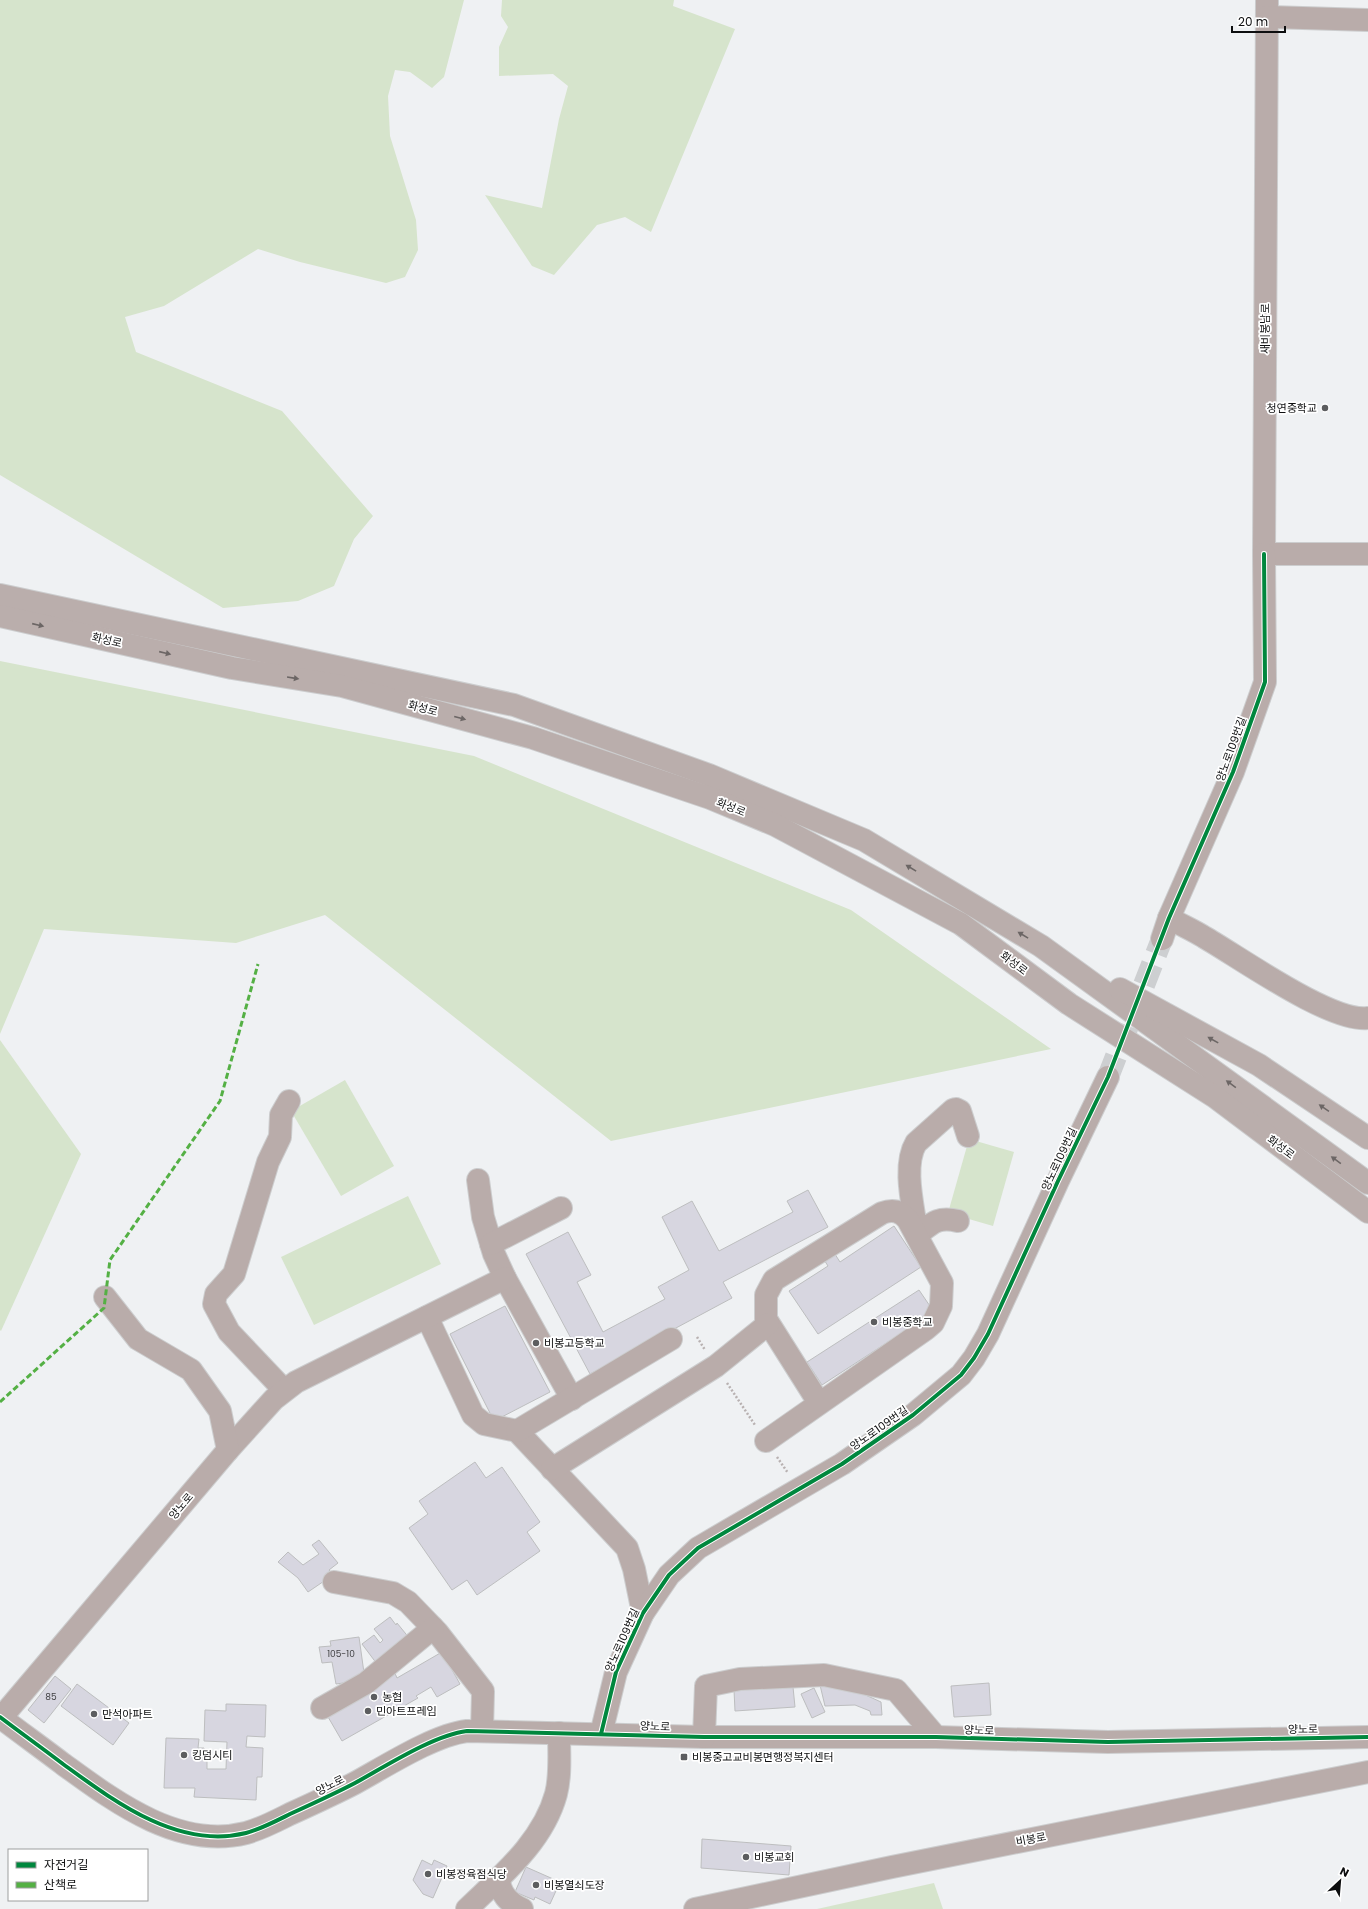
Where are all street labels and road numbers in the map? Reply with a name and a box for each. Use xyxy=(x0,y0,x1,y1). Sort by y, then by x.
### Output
street label: 새비봉남로 xyxy=(1257,304,1273,354)
street label: 화성로 xyxy=(90,629,124,651)
street label: 화성로 xyxy=(406,696,440,720)
street label: 양노로109번길 xyxy=(1212,714,1250,784)
street label: 화성로 xyxy=(714,794,748,820)
street label: 화성로 xyxy=(997,947,1031,979)
street label: 양노로109번길 xyxy=(1037,1125,1081,1193)
street label: 화성로 xyxy=(1264,1131,1298,1163)
street label: 양노로109번길 xyxy=(847,1402,911,1454)
street label: 양노로 xyxy=(165,1489,197,1523)
street label: 양노로109번길 xyxy=(601,1606,643,1674)
street label: 양노로 xyxy=(640,1717,670,1735)
street label: 양노로 xyxy=(964,1721,994,1739)
street label: 양노로 xyxy=(1288,1721,1318,1737)
street label: 양노로 xyxy=(313,1771,347,1799)
street label: 비봉로 xyxy=(1015,1828,1047,1850)

